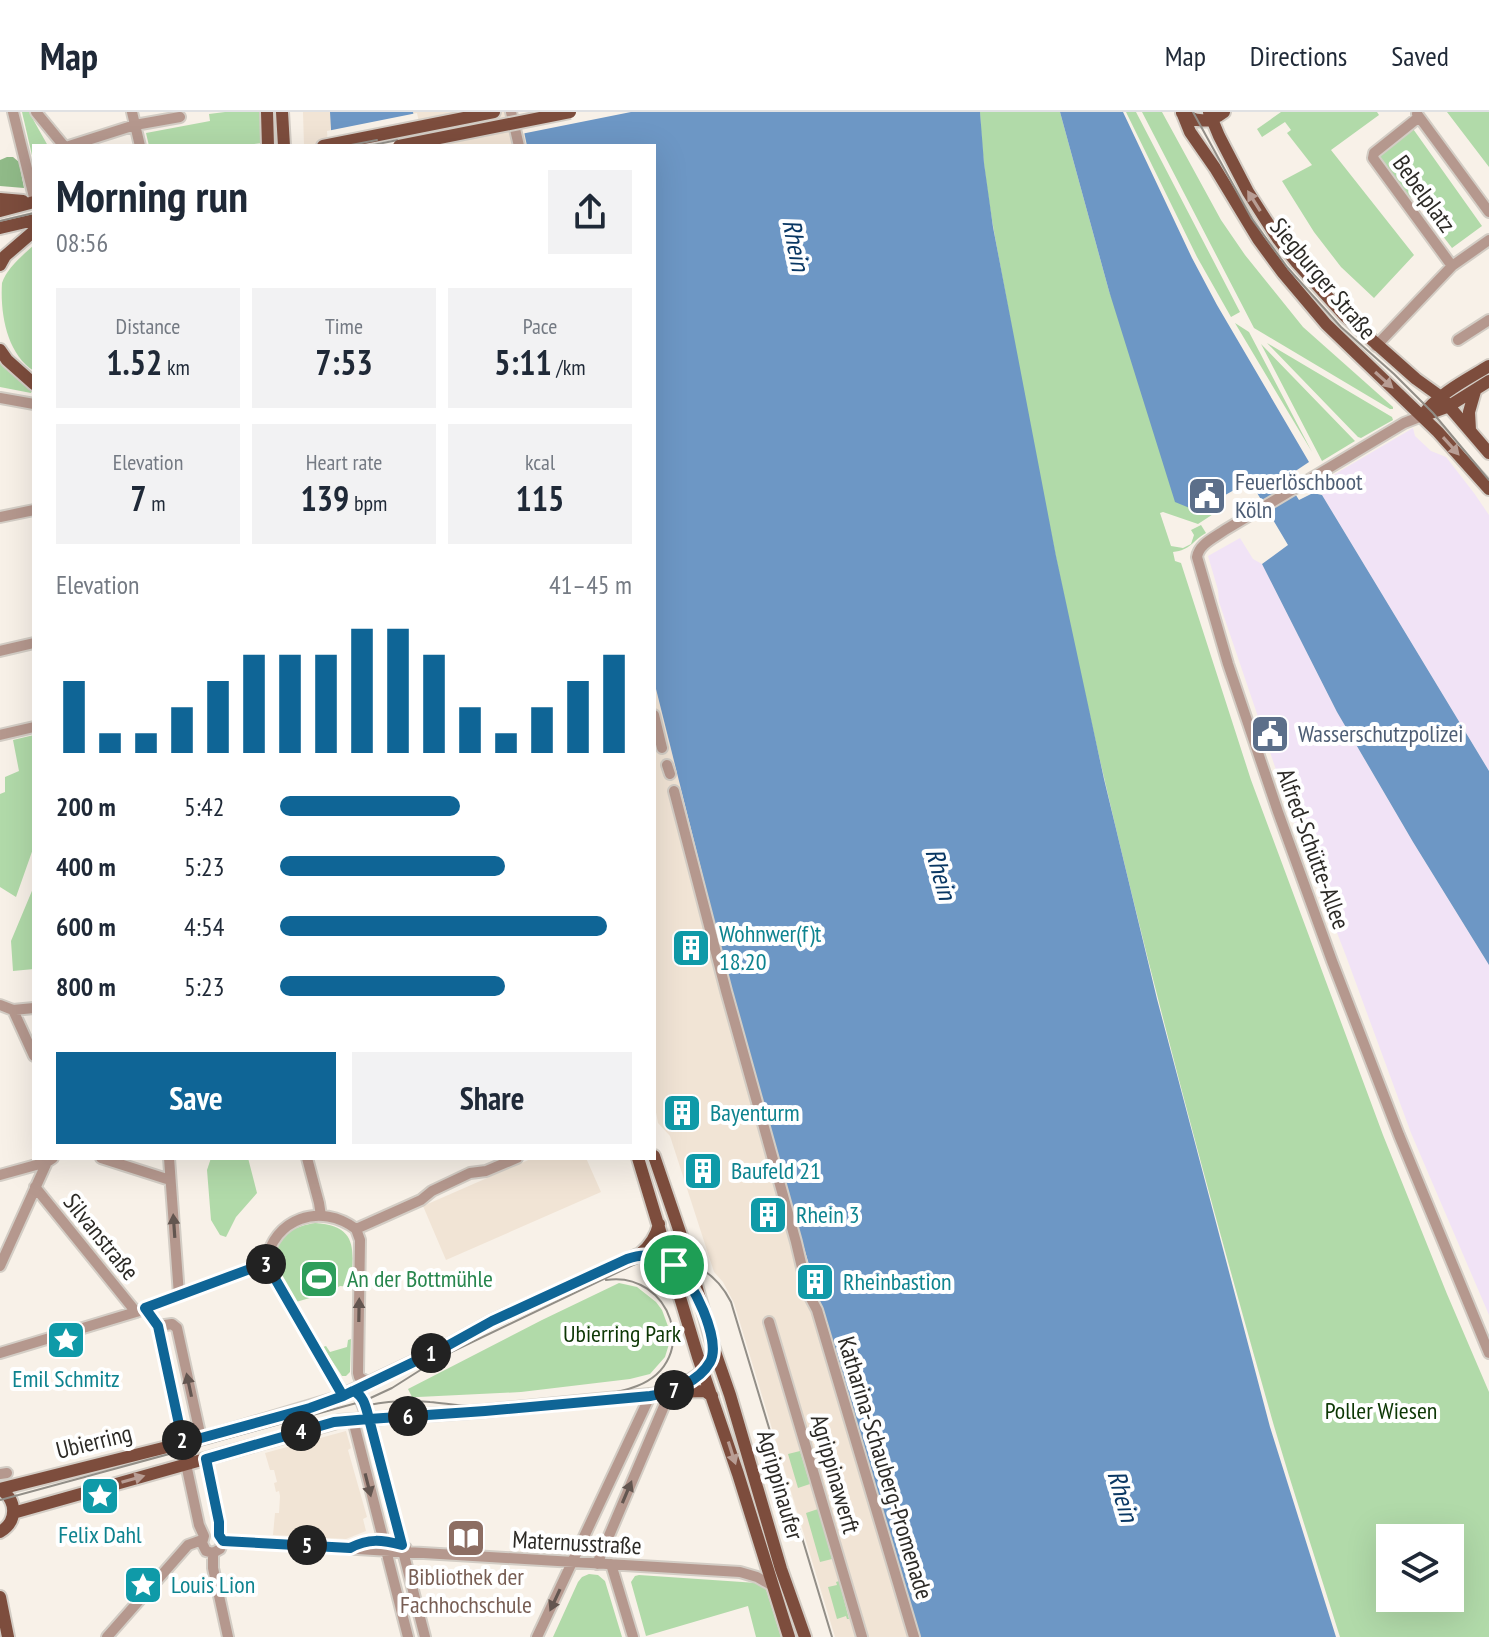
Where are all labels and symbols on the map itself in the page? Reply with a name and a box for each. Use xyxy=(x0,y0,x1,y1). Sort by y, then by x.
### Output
street label: Bebelplatz xyxy=(1386,149,1463,238)
one-way arrow xyxy=(1247,190,1261,212)
street label: Siegburger Straße xyxy=(1263,211,1383,346)
water label: Rhein xyxy=(775,216,818,275)
one-way arrow xyxy=(1374,371,1394,388)
one-way arrow xyxy=(1442,436,1460,455)
place label: Feuerlöschboot Köln xyxy=(1235,466,1363,525)
public building icon: Feuerlöschboot Köln xyxy=(1186,475,1228,517)
public building icon: Wasserschutzpolizei xyxy=(1249,713,1291,755)
place label: Wasserschutzpolizei xyxy=(1298,718,1464,749)
street label: Alfred-Schütte-Allee xyxy=(1270,764,1357,933)
water label: Rhein xyxy=(918,844,965,905)
place label: Wohnwer(f)t 18.20 xyxy=(719,918,822,977)
building icon: Wohnwer(f)t 18.20 xyxy=(670,927,712,969)
building icon: Bayenturm xyxy=(661,1092,703,1134)
place label: Bayenturm xyxy=(710,1097,800,1128)
building icon: Baufeld 21 xyxy=(682,1150,724,1192)
place label: Baufeld 21 xyxy=(731,1155,821,1186)
street label: Silvanstraße xyxy=(57,1187,146,1286)
building icon: Rhein 3 xyxy=(747,1194,789,1236)
place label: Rhein 3 xyxy=(796,1199,860,1230)
one-way arrow xyxy=(167,1213,180,1238)
pin xyxy=(640,1231,708,1299)
pin: 3 xyxy=(246,1244,286,1284)
sports icon: An der Bottmühle xyxy=(298,1258,340,1300)
building icon: Rheinbastion xyxy=(794,1261,836,1303)
place label: An der Bottmühle xyxy=(347,1263,493,1294)
place label: Rheinbastion xyxy=(843,1266,952,1297)
one-way arrow xyxy=(353,1297,365,1322)
park label: Ubierring Park xyxy=(563,1318,682,1349)
place icon: Emil Schmitz xyxy=(45,1319,87,1361)
pin: 1 xyxy=(411,1333,451,1373)
street label: Katharina-Schauberg-Promenade xyxy=(831,1333,940,1603)
place label: Emil Schmitz xyxy=(12,1363,120,1394)
pin: 7 xyxy=(654,1370,694,1410)
one-way arrow xyxy=(182,1373,195,1398)
park label: Poller Wiesen xyxy=(1325,1395,1437,1426)
pin: 6 xyxy=(388,1396,428,1436)
pin: 4 xyxy=(281,1411,321,1451)
street label: Agrippinawerft xyxy=(804,1411,867,1537)
street label: Ubierring xyxy=(53,1417,135,1466)
pin: 2 xyxy=(162,1420,202,1460)
street label: Agrippinaufer xyxy=(750,1427,811,1544)
one-way arrow xyxy=(726,1442,738,1466)
water label: Rhein xyxy=(1100,1466,1147,1527)
one-way arrow xyxy=(122,1472,146,1485)
one-way arrow xyxy=(363,1473,375,1498)
place icon: Felix Dahl xyxy=(79,1475,121,1517)
one-way arrow xyxy=(621,1480,634,1504)
library icon: Bibliothek der Fachhochschule xyxy=(445,1517,487,1559)
place label: Felix Dahl xyxy=(58,1519,142,1550)
street label: Maternusstraße xyxy=(512,1524,642,1561)
pin: 5 xyxy=(287,1525,327,1565)
place label: Bibliothek der Fachhochschule xyxy=(400,1561,532,1620)
place icon: Louis Lion xyxy=(122,1564,164,1606)
place label: Louis Lion xyxy=(171,1569,255,1600)
one-way arrow xyxy=(548,1588,562,1611)

